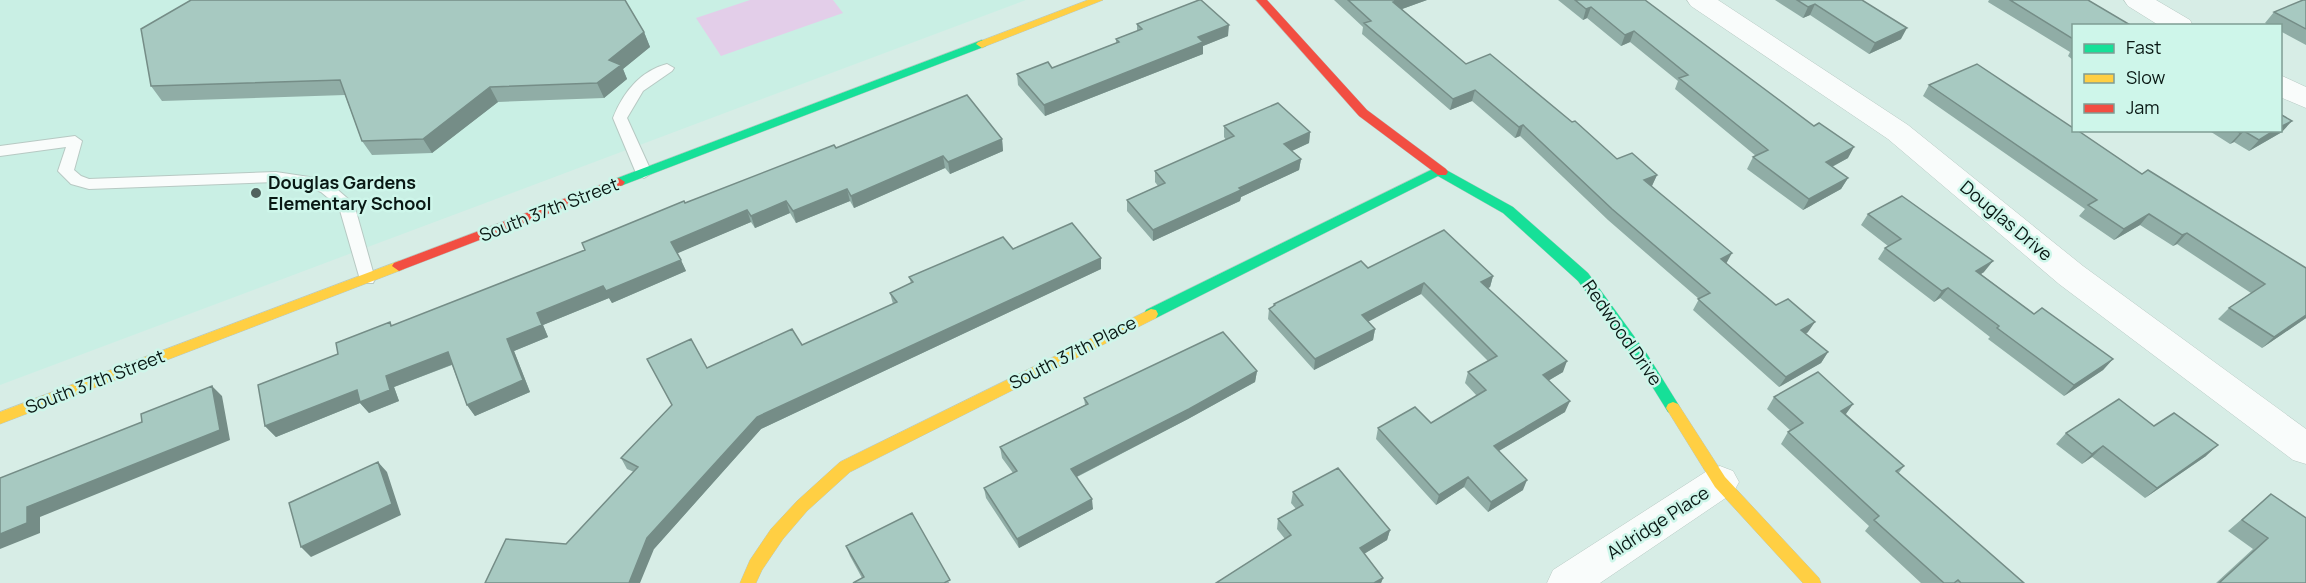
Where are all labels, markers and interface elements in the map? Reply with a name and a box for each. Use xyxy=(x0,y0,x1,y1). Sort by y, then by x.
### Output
legend xyxy=(2072,24,2282,132)
text: Fast xyxy=(2126,35,2161,59)
text: Slow xyxy=(2126,65,2166,89)
text: Jam xyxy=(2126,95,2160,119)
place label: Douglas Gardens Elementary School xyxy=(268,170,431,215)
street label: South 37th Street xyxy=(476,171,622,247)
street label: Douglas Drive xyxy=(1955,175,2058,266)
marker: Douglas Gardens Elementary School xyxy=(249,186,263,200)
street label: Redwood Drive xyxy=(1578,275,1668,390)
street label: South 37th Place xyxy=(1005,310,1140,395)
street label: South 37th Street xyxy=(22,343,168,419)
street label: Aldridge Place xyxy=(1602,480,1713,564)

